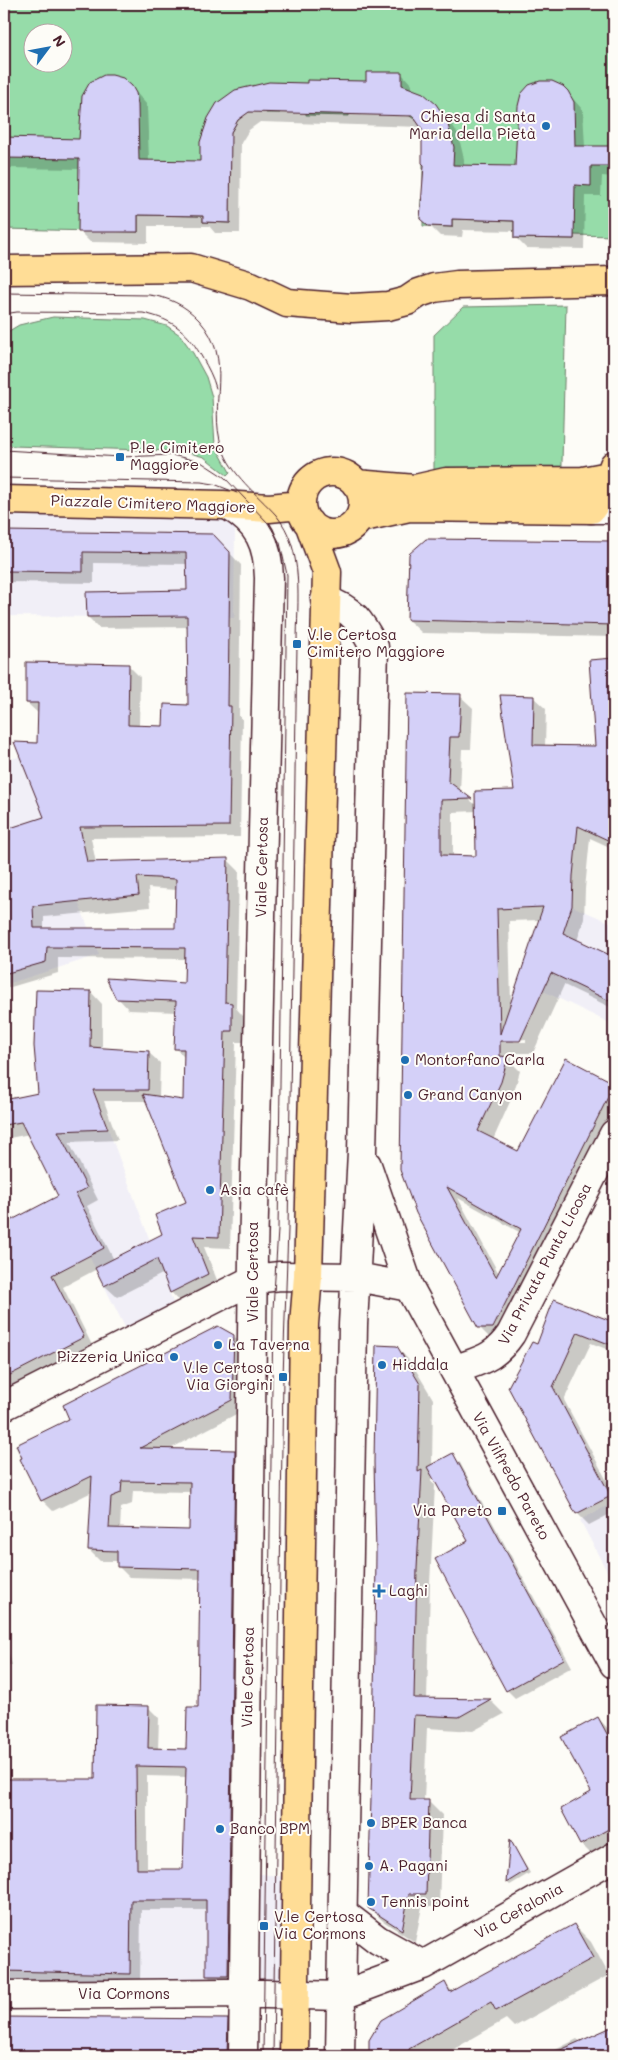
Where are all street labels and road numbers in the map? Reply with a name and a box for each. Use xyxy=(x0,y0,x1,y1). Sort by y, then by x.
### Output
street label: Piazzale Cimitero Maggiore xyxy=(50,489,256,517)
street label: Viale Certosa xyxy=(250,816,272,918)
street label: Via Privata Punta Licosa xyxy=(493,1179,595,1348)
street label: Viale Certosa xyxy=(242,1221,262,1323)
street label: Via Vilfredo Pareto xyxy=(468,1408,555,1543)
street label: Viale Certosa xyxy=(236,1626,258,1728)
street label: Via Cefalonia xyxy=(471,1878,566,1943)
street label: Via Cormons xyxy=(78,1983,170,2003)

